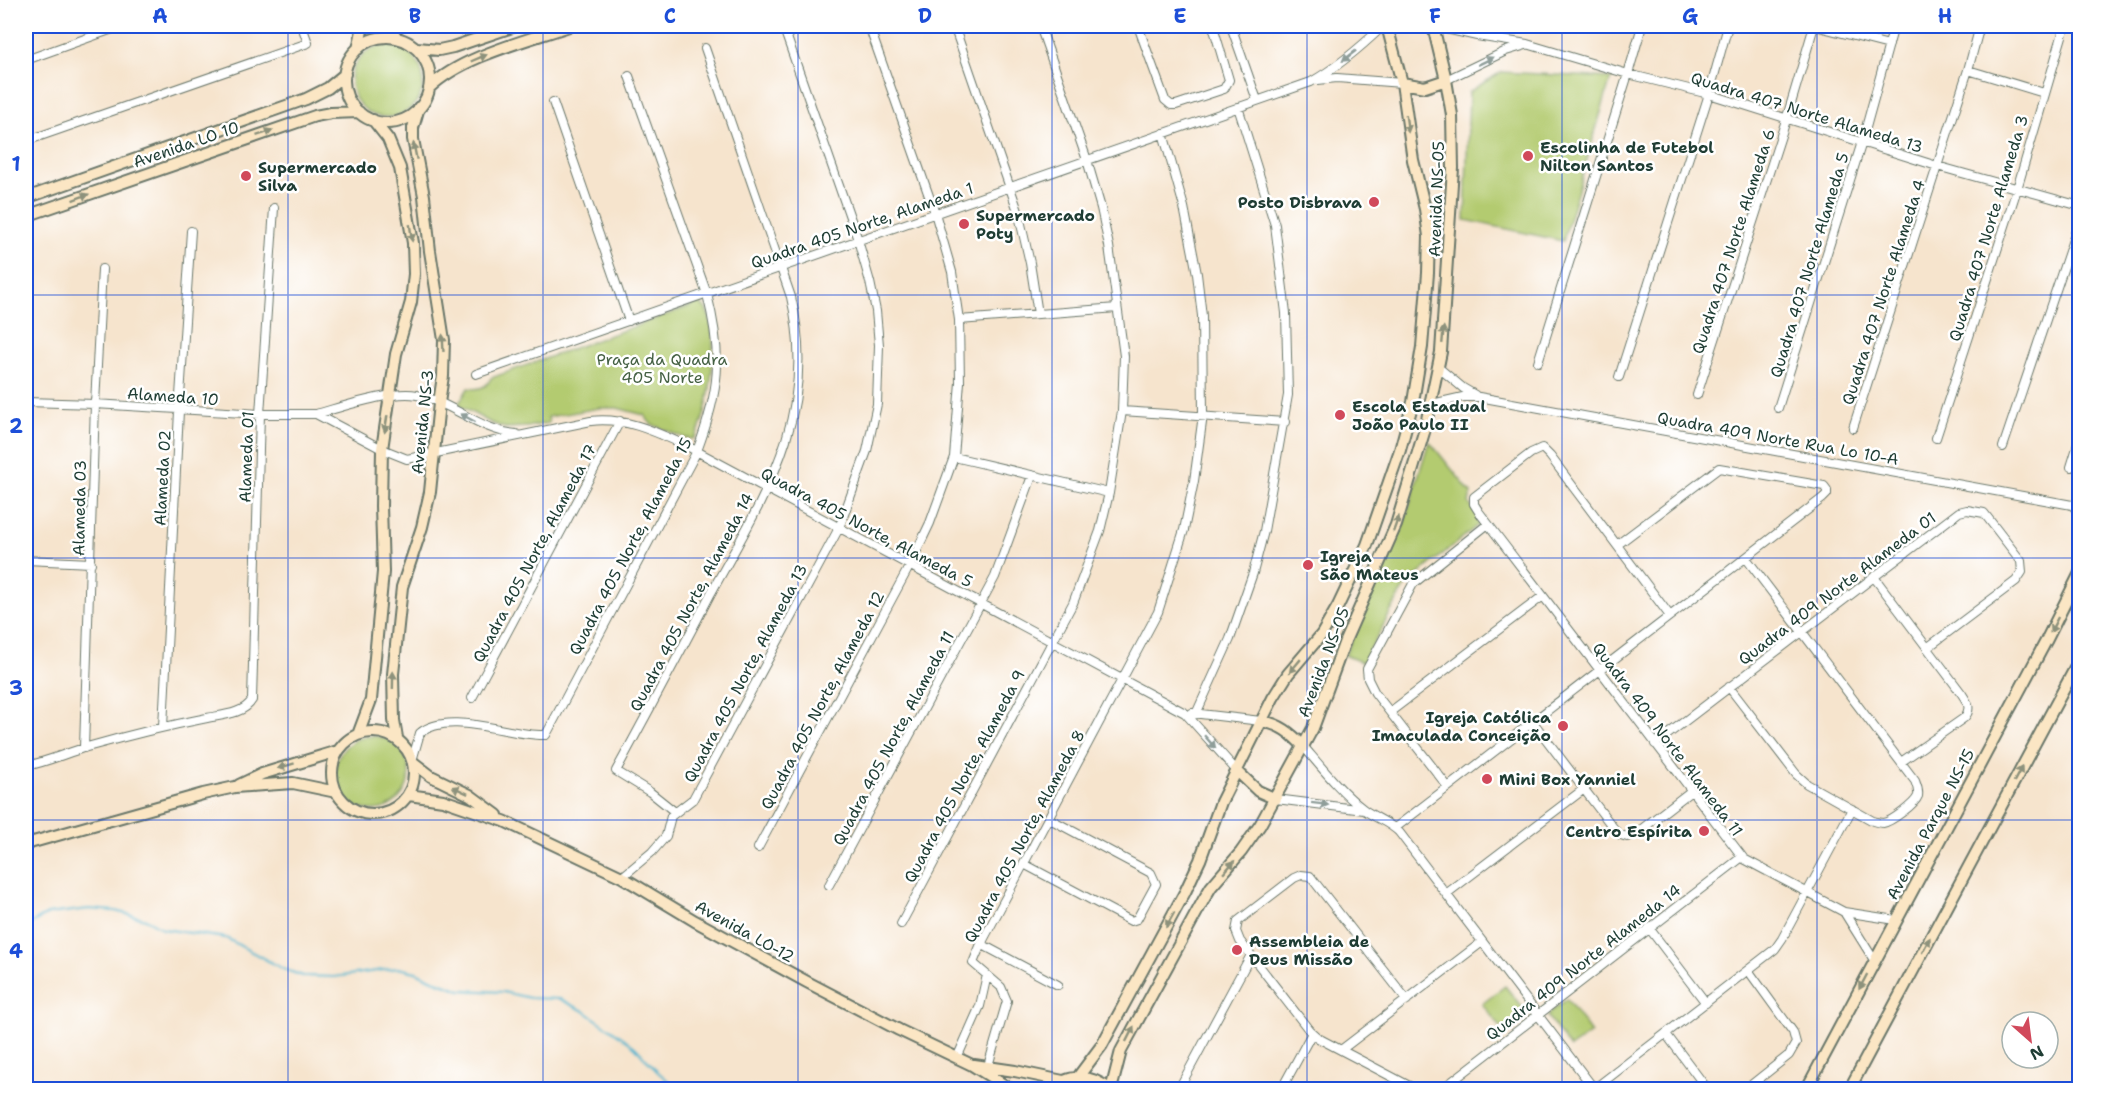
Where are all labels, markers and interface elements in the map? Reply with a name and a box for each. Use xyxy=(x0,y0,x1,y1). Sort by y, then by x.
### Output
text: A xyxy=(152,3,168,29)
text: B xyxy=(409,3,421,29)
text: C xyxy=(664,3,676,29)
text: D xyxy=(918,3,932,29)
text: E xyxy=(1173,3,1187,29)
text: F xyxy=(1429,3,1441,29)
text: G xyxy=(1682,3,1698,29)
text: H xyxy=(1938,3,1952,29)
one-way arrow xyxy=(1341,50,1357,63)
one-way arrow xyxy=(470,53,488,62)
one-way arrow xyxy=(1477,56,1494,65)
street label: Quadra 407 Norte Alameda 13 xyxy=(1688,67,1925,158)
street label: Quadra 407 Norte Alameda 3 xyxy=(1944,112,2033,344)
one-way arrow xyxy=(1403,114,1412,133)
street label: Avenida LO 10 xyxy=(130,117,242,172)
street label: Quadra 407 Norte Alameda 6 xyxy=(1687,126,1780,356)
one-way arrow xyxy=(256,128,274,137)
place label: Escolinha de Futebol Nilton Santos xyxy=(1540,137,1714,176)
one-way arrow xyxy=(410,141,419,160)
street label: Avenida NS-05 xyxy=(1424,141,1449,257)
marker: Escolinha de Futebol Nilton Santos xyxy=(1521,149,1535,163)
street label: Quadra 407 Norte Alameda 5 xyxy=(1765,150,1854,380)
text: 1 xyxy=(11,151,21,177)
place label: Supermercado Silva xyxy=(258,157,377,196)
marker: Supermercado Silva xyxy=(239,169,253,183)
street label: Quadra 405 Norte, Alameda 1 xyxy=(748,177,976,273)
street label: Quadra 407 Norte Alameda 4 xyxy=(1837,177,1930,407)
one-way arrow xyxy=(72,191,90,201)
place label: Posto Disbrava xyxy=(1238,192,1362,213)
marker: Posto Disbrava xyxy=(1367,195,1381,209)
place label: Supermercado Poty xyxy=(976,205,1095,244)
marker: Supermercado Poty xyxy=(957,217,971,231)
one-way arrow xyxy=(407,223,416,242)
one-way arrow xyxy=(1438,325,1448,344)
one-way arrow xyxy=(439,334,448,353)
park label: Praça da Quadra 405 Norte xyxy=(596,349,728,388)
street label: Avenida NS-3 xyxy=(407,369,438,475)
street label: Alameda 10 xyxy=(126,383,220,410)
place label: Escola Estadual João Paulo II xyxy=(1352,396,1486,435)
street label: Quadra 409 Norte Rua Lo 10-A xyxy=(1656,407,1900,470)
marker: Escola Estadual João Paulo II xyxy=(1333,408,1347,422)
street label: Alameda 01 xyxy=(234,411,259,503)
text: 2 xyxy=(9,413,23,439)
one-way arrow xyxy=(459,413,476,423)
one-way arrow xyxy=(381,415,390,434)
street label: Alameda 02 xyxy=(150,430,175,526)
street label: Quadra 405 Norte, Alameda 15 xyxy=(564,434,697,659)
street label: Quadra 405 Norte, Alameda 17 xyxy=(468,440,601,666)
street label: Alameda 03 xyxy=(68,460,91,556)
street label: Quadra 405 Norte, Alameda 5 xyxy=(757,463,976,592)
street label: Quadra 405 Norte, Alameda 14 xyxy=(625,489,758,715)
street label: Quadra 409 Norte Alameda 01 xyxy=(1734,507,1940,670)
one-way arrow xyxy=(1392,515,1402,533)
place label: Igreja São Mateus xyxy=(1320,546,1419,585)
marker: Igreja São Mateus xyxy=(1301,558,1315,572)
street label: Quadra 405 Norte, Alameda 13 xyxy=(679,560,812,786)
street label: Quadra 405 Norte, Alameda 12 xyxy=(756,587,889,813)
street label: Avenida NS-05 xyxy=(1293,604,1354,720)
one-way arrow xyxy=(2049,616,2059,634)
street label: Quadra 405 Norte, Alameda 11 xyxy=(828,627,959,849)
street label: Quadra 409 Norte Alameda 11 xyxy=(1588,638,1748,841)
one-way arrow xyxy=(1289,658,1302,674)
street label: Quadra 405 Norte, Alameda 9 xyxy=(899,666,1030,886)
one-way arrow xyxy=(389,671,398,690)
text: 3 xyxy=(9,675,23,701)
place label: Igreja Católica Imaculada Conceição xyxy=(1372,707,1551,746)
marker: Igreja Católica Imaculada Conceição xyxy=(1556,719,1570,733)
street label: Quadra 405 Norte, Alameda 8 xyxy=(959,726,1090,946)
one-way arrow xyxy=(1203,734,1217,749)
street label: Avenida Parque NS-15 xyxy=(1882,745,1979,903)
one-way arrow xyxy=(276,762,294,772)
one-way arrow xyxy=(2014,765,2023,782)
place label: Mini Box Yanniel xyxy=(1499,769,1636,790)
marker: Mini Box Yanniel xyxy=(1480,772,1494,786)
one-way arrow xyxy=(452,786,469,795)
one-way arrow xyxy=(1310,800,1329,809)
place label: Centro Espírita xyxy=(1565,821,1692,842)
marker: Centro Espírita xyxy=(1697,824,1711,838)
one-way arrow xyxy=(1222,860,1235,875)
street label: Quadra 409 Norte Alameda 14 xyxy=(1481,880,1685,1045)
street label: Avenida LO-12 xyxy=(691,896,798,967)
one-way arrow xyxy=(1165,911,1175,928)
place label: Assembleia de Deus Missão xyxy=(1249,931,1370,970)
one-way arrow xyxy=(1921,937,1931,954)
text: 4 xyxy=(9,938,23,964)
marker: Assembleia de Deus Missão xyxy=(1230,943,1244,957)
one-way arrow xyxy=(1858,974,1868,991)
north arrow xyxy=(2000,1010,2060,1070)
one-way arrow xyxy=(1125,1026,1135,1043)
text: N xyxy=(2026,1041,2047,1065)

